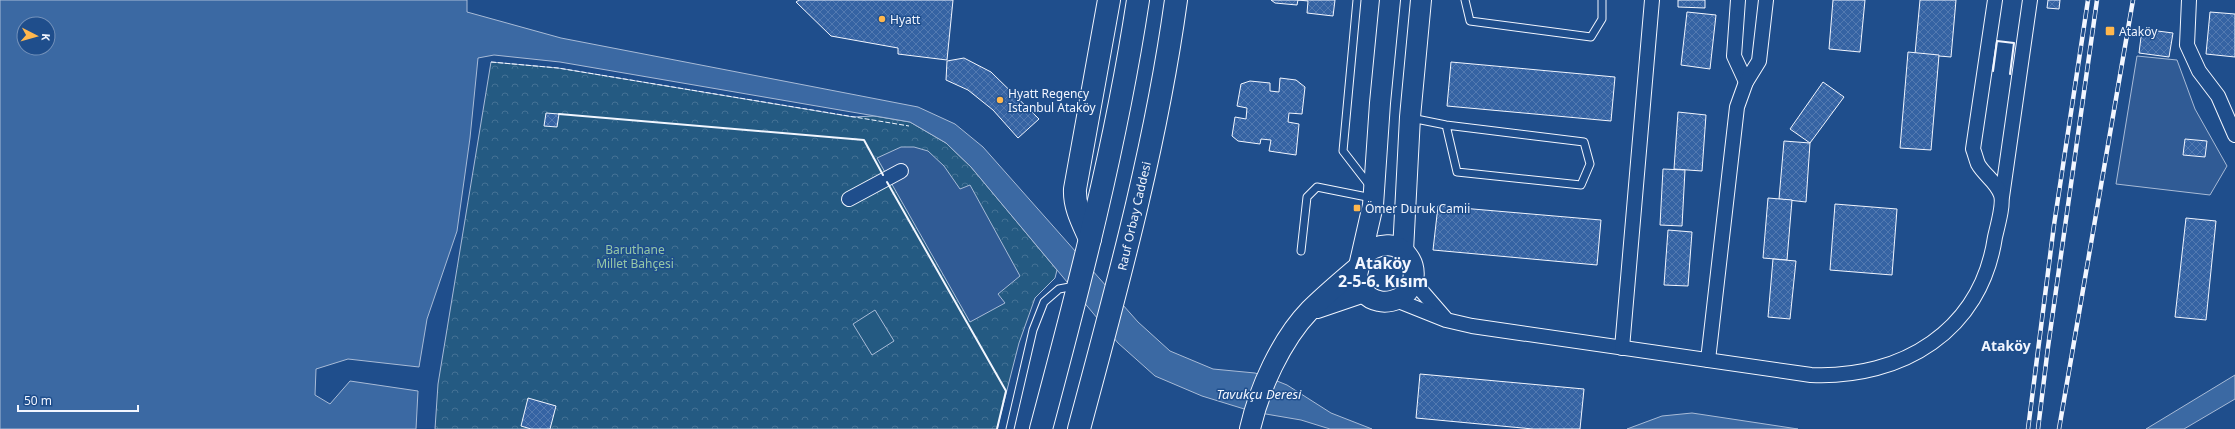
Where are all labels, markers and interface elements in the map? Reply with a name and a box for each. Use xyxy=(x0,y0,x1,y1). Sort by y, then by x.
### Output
place label: Hyatt xyxy=(890,11,921,28)
marker: Hyatt xyxy=(877,14,887,24)
north arrow xyxy=(16,16,56,56)
place label: Ataköy xyxy=(2119,23,2158,40)
marker: Ataköy xyxy=(2104,25,2116,37)
text: K xyxy=(39,33,54,42)
place label: Hyatt Regency Istanbul Ataköy xyxy=(1008,85,1096,116)
marker: Hyatt Regency Istanbul Ataköy xyxy=(995,95,1005,105)
street label: Rauf Orbay Caddesi xyxy=(1113,160,1155,272)
place label: Ömer Duruk Camii xyxy=(1365,200,1470,217)
marker: Ömer Duruk Camii xyxy=(1352,203,1362,213)
park label: Baruthane Millet Bahçesi xyxy=(596,241,674,272)
district label: Ataköy 2-5-6. Kısım xyxy=(1338,252,1428,292)
district label: Ataköy xyxy=(1981,336,2031,355)
water label: Tavukçu Deresi xyxy=(1217,385,1302,403)
scale bar xyxy=(18,387,138,413)
text: 50 m xyxy=(24,392,52,409)

